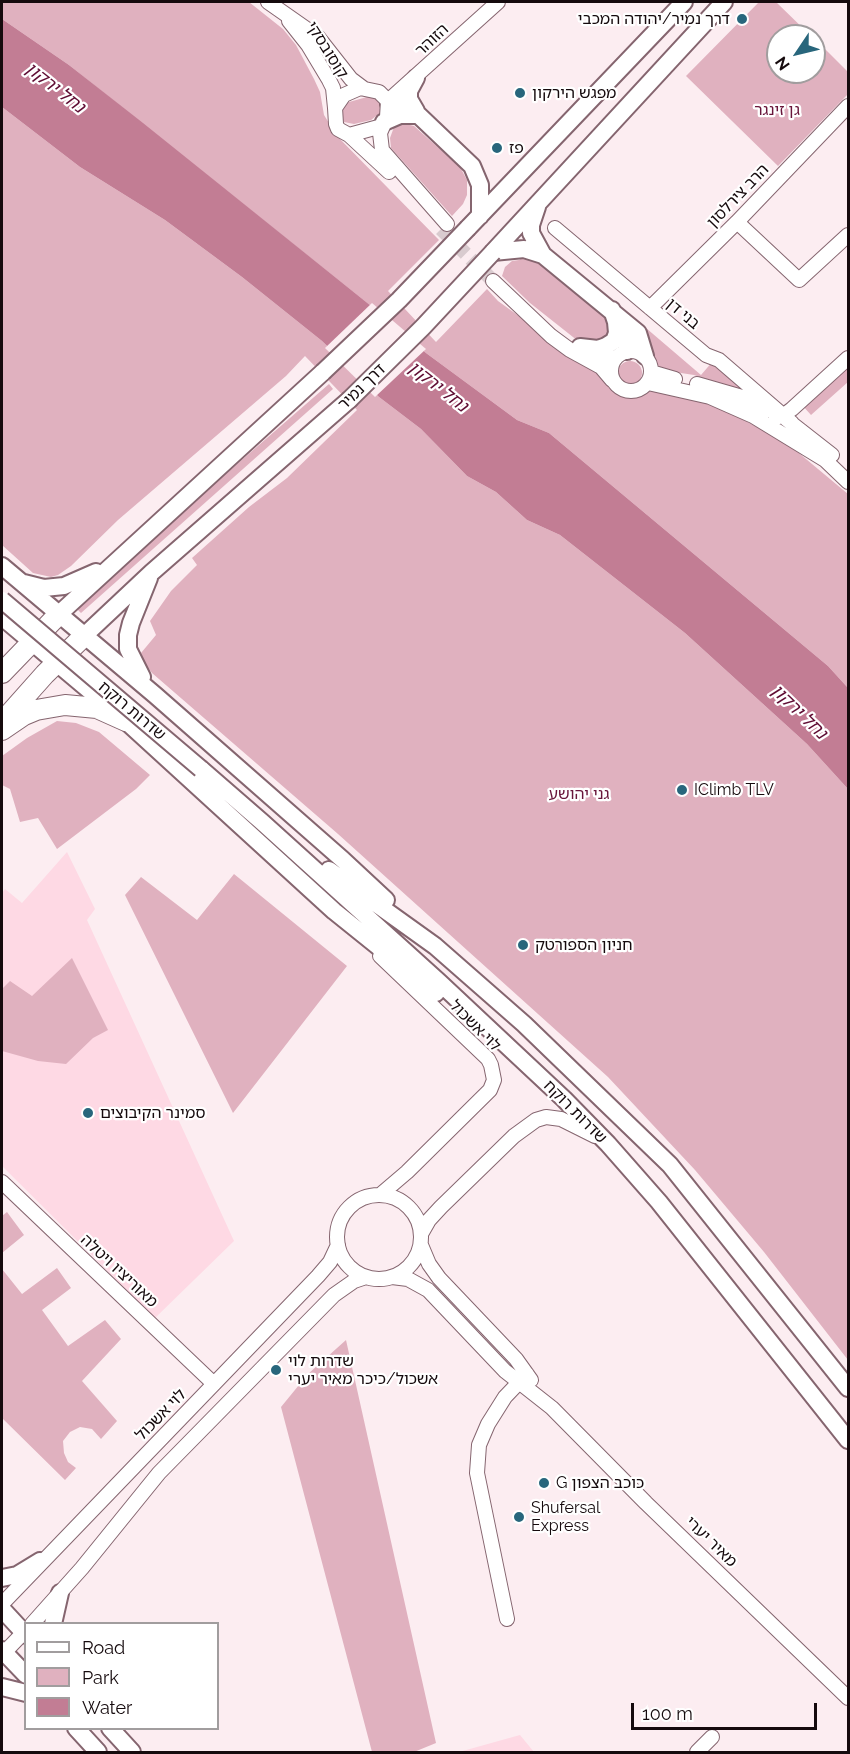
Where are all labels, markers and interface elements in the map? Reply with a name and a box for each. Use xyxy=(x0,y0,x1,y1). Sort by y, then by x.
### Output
place label: דרך נמיר/יהודה המכבי xyxy=(578,9,730,29)
marker: דרך נמיר/יהודה המכבי xyxy=(735,12,749,26)
street label: קוסובסקי xyxy=(302,18,352,82)
street label: הזוהר xyxy=(411,20,453,60)
north arrow xyxy=(766,24,826,84)
text: N xyxy=(771,53,794,74)
water label: נחל ירקון xyxy=(21,58,89,118)
place label: מפגש הירקון xyxy=(532,83,616,103)
marker: מפגש הירקון xyxy=(513,86,527,100)
park label: גן זינגר xyxy=(754,100,800,120)
place label: פז xyxy=(509,138,524,158)
marker: פז xyxy=(490,141,504,155)
street label: הרב צירלסון xyxy=(703,160,773,232)
street label: בני דן xyxy=(662,295,704,333)
water label: נחל ירקון xyxy=(404,357,472,417)
street label: דרך נמיר xyxy=(334,360,390,414)
street label: שדרות רוקח xyxy=(94,677,170,745)
water label: נחל ירקון xyxy=(766,680,832,744)
place label: IClimb TLV xyxy=(694,780,774,800)
marker: IClimb TLV xyxy=(675,783,689,797)
park label: גני יהושע xyxy=(548,784,610,804)
place label: חניון הספורטק xyxy=(535,935,633,955)
marker: חניון הספורטק xyxy=(516,938,530,952)
street label: לוי אשכול xyxy=(445,996,505,1056)
street label: שדרות רוקח xyxy=(539,1076,611,1148)
place label: סמינר הקיבוצים xyxy=(100,1103,206,1123)
marker: סמינר הקיבוצים xyxy=(81,1106,95,1120)
street label: מאוריציו ויטלה xyxy=(76,1230,162,1312)
place label: שדרות לוי אשכול/כיכר מאיר יערי xyxy=(288,1351,438,1389)
marker: שדרות לוי אשכול/כיכר מאיר יערי xyxy=(269,1363,283,1377)
street label: לוי אשכול xyxy=(132,1385,190,1445)
place label: G כוכב הצפון xyxy=(556,1473,644,1493)
marker: G כוכב הצפון xyxy=(537,1476,551,1490)
place label: Shufersal Express xyxy=(531,1498,600,1536)
marker: Shufersal Express xyxy=(512,1510,526,1524)
street label: מאיר יערי xyxy=(681,1513,741,1571)
legend xyxy=(24,1622,219,1730)
text: Road xyxy=(82,1637,125,1658)
text: Park xyxy=(82,1667,119,1688)
scale bar xyxy=(634,1691,820,1729)
text: Water xyxy=(82,1697,132,1718)
text: 100 m xyxy=(642,1703,693,1724)

